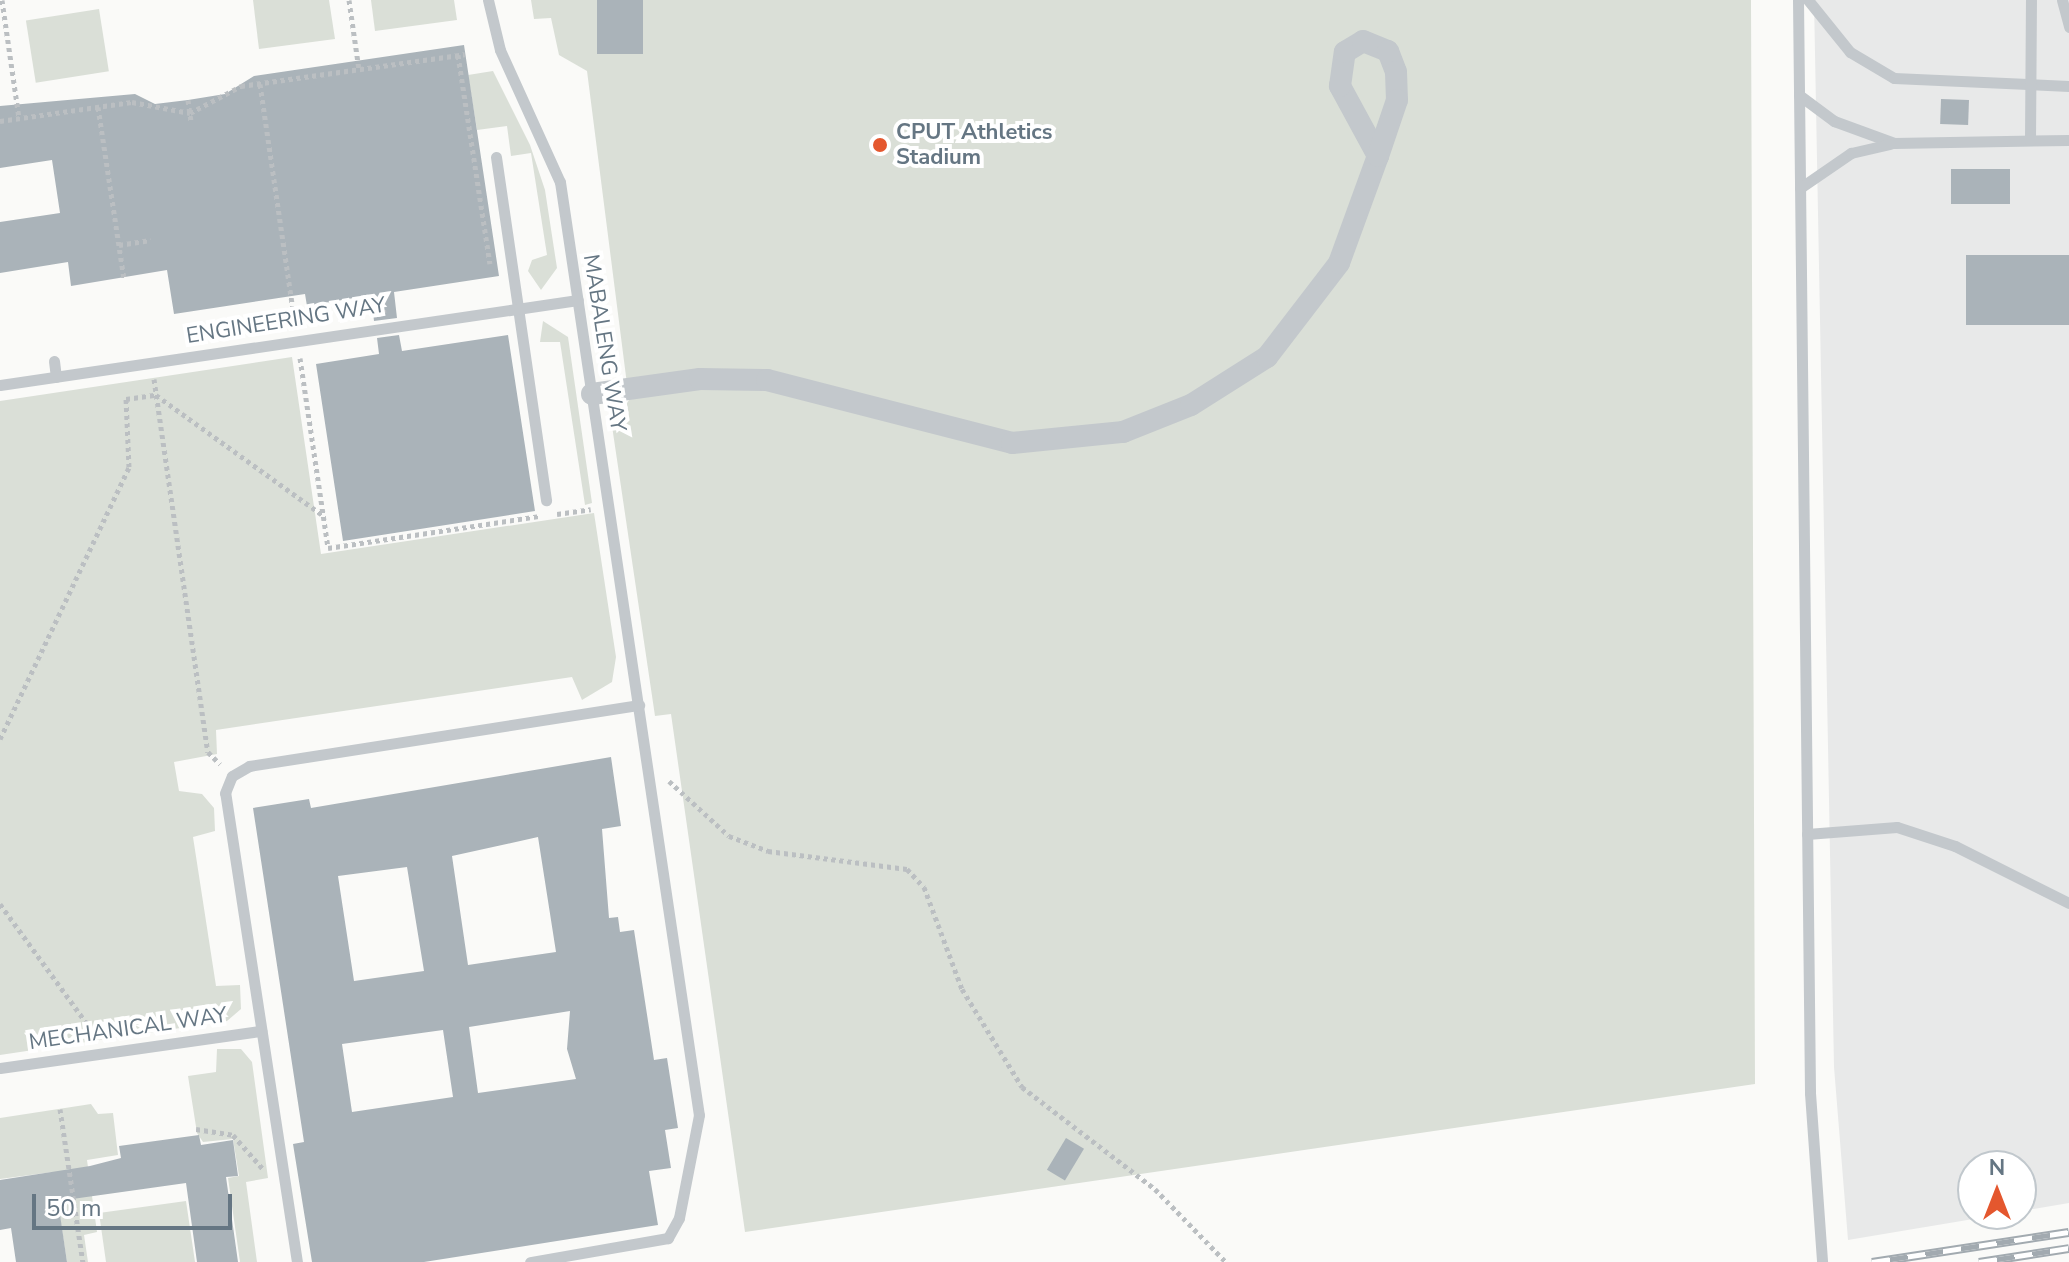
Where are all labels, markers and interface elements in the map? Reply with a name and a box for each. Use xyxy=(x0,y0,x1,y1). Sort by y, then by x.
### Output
place label: CPUT Athletics Stadium xyxy=(896,119,1052,170)
marker: CPUT Athletics Stadium xyxy=(871,136,889,154)
street label: MABALENG WAY xyxy=(577,253,631,433)
street label: ENGINEERING WAY xyxy=(184,292,388,350)
street label: MECHANICAL WAY xyxy=(27,1002,229,1056)
north arrow xyxy=(1957,1150,2037,1230)
text: N xyxy=(1989,1153,2005,1183)
scale bar xyxy=(36,1178,236,1228)
text: 50 m xyxy=(46,1192,102,1224)

